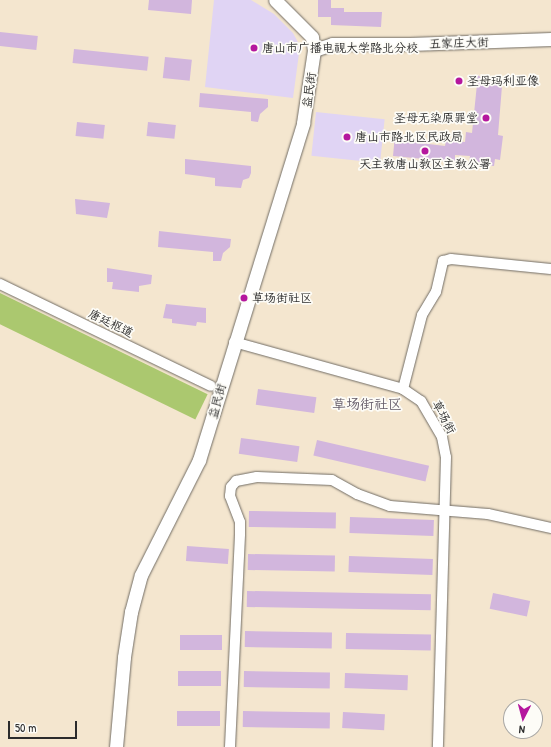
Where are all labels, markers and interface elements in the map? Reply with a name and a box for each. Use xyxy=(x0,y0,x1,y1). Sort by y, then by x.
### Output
street label: 五家庄大街 xyxy=(429,35,489,51)
place label: 唐山市广播电视大学路北分校 xyxy=(262,41,418,55)
marker: 唐山市广播电视大学路北分校 xyxy=(249,43,259,53)
street label: 益民街 xyxy=(299,71,319,109)
place label: 圣母玛利亚像 xyxy=(467,74,539,88)
marker: 圣母玛利亚像 xyxy=(454,76,464,86)
place label: 圣母无染原罪堂 xyxy=(394,111,478,125)
marker: 圣母无染原罪堂 xyxy=(481,113,491,123)
place label: 唐山市路北区民政局 xyxy=(355,130,463,144)
marker: 唐山市路北区民政局 xyxy=(342,132,352,142)
marker: 天主教唐山教区主教公署 xyxy=(420,146,430,156)
place label: 天主教唐山教区主教公署 xyxy=(359,157,491,171)
place label: 草场街社区 xyxy=(252,291,312,305)
marker: 草场街社区 xyxy=(239,293,249,303)
street label: 唐廷枢道 xyxy=(86,306,136,340)
street label: 益民街 xyxy=(205,382,229,420)
district label: 草场街社区 xyxy=(332,396,402,412)
street label: 草场街 xyxy=(429,398,459,436)
north arrow xyxy=(503,699,543,739)
scale bar xyxy=(10,713,79,739)
text: 50 m xyxy=(15,719,36,736)
text: N xyxy=(518,723,526,737)

